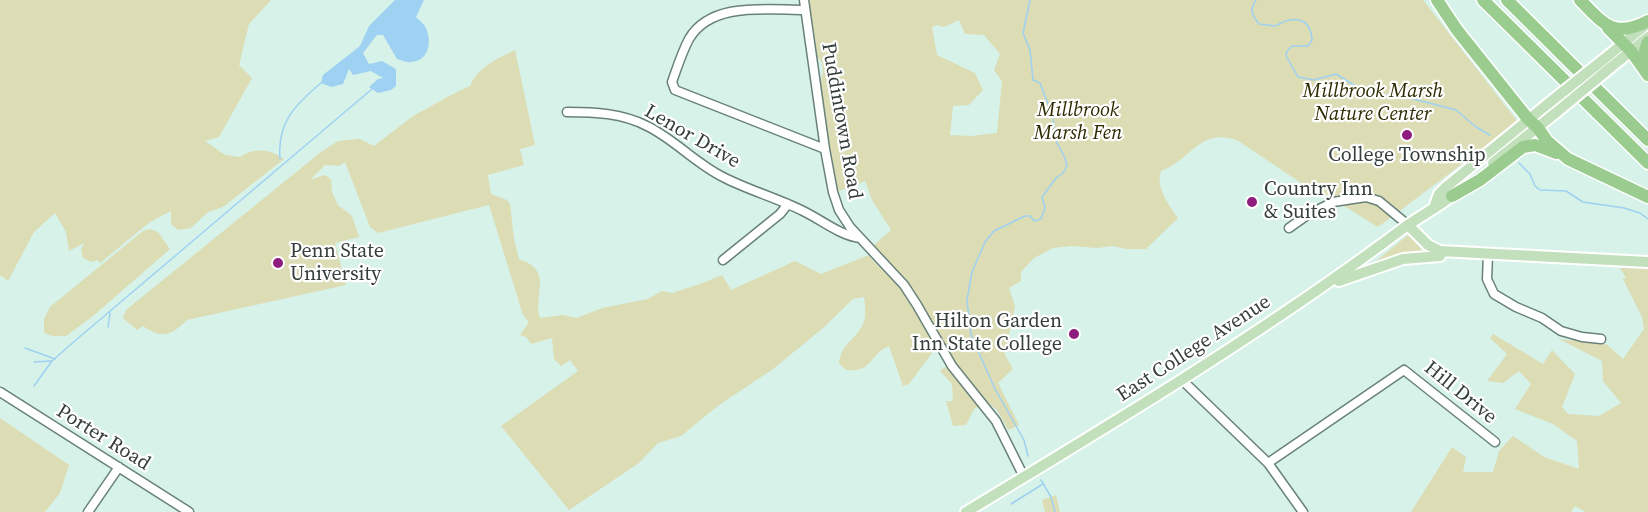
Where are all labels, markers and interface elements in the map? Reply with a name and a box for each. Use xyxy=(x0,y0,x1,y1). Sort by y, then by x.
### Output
street label: Puddintown Road xyxy=(815,41,867,201)
park label: Millbrook Marsh Nature Center xyxy=(1303,80,1443,127)
park label: Millbrook Marsh Fen xyxy=(1034,99,1122,146)
street label: Lenor Drive xyxy=(640,100,744,174)
marker: College Township xyxy=(1400,128,1414,142)
place label: College Township xyxy=(1328,144,1486,168)
place label: Country Inn & Suites xyxy=(1264,178,1373,225)
marker: Country Inn & Suites xyxy=(1245,195,1259,209)
place label: Penn State University xyxy=(290,240,384,287)
marker: Penn State University xyxy=(271,256,285,270)
street label: East College Avenue xyxy=(1113,290,1275,408)
place label: Hilton Garden Inn State College xyxy=(912,310,1062,357)
marker: Hilton Garden Inn State College xyxy=(1067,327,1081,341)
street label: Hill Drive xyxy=(1419,356,1501,430)
street label: Porter Road xyxy=(52,400,154,476)

